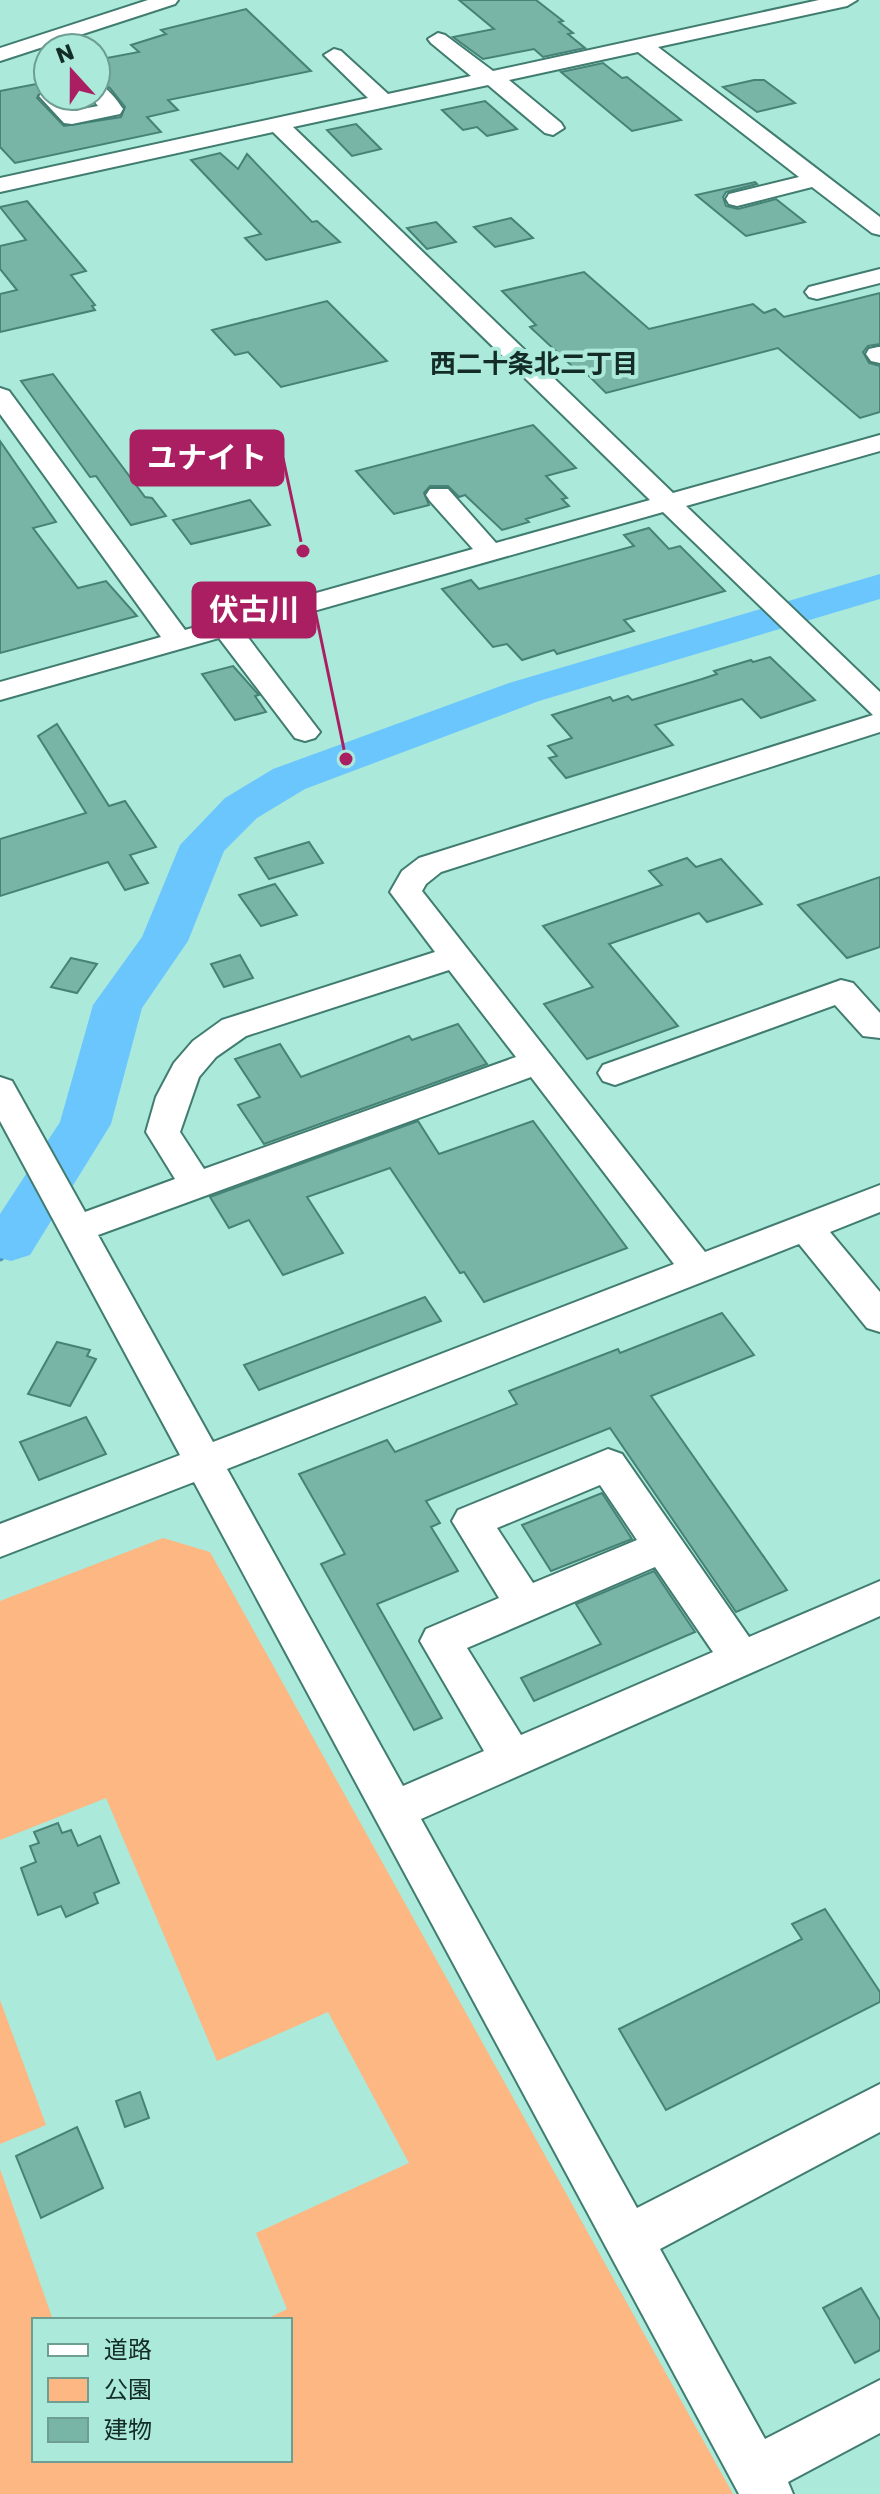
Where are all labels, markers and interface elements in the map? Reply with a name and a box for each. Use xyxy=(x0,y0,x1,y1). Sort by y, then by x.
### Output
north arrow xyxy=(32,32,112,112)
text: N xyxy=(52,36,78,71)
district label: 西二十条北二丁目 xyxy=(430,346,638,382)
callout: ユナイト xyxy=(131,431,283,485)
text: ユナイト xyxy=(147,436,267,479)
callout: 伏古川 xyxy=(193,583,315,637)
text: 伏古川 xyxy=(209,588,299,631)
legend xyxy=(32,2318,292,2462)
text: 道路 xyxy=(104,2333,152,2366)
text: 公園 xyxy=(104,2373,152,2406)
text: 建物 xyxy=(104,2413,152,2446)

